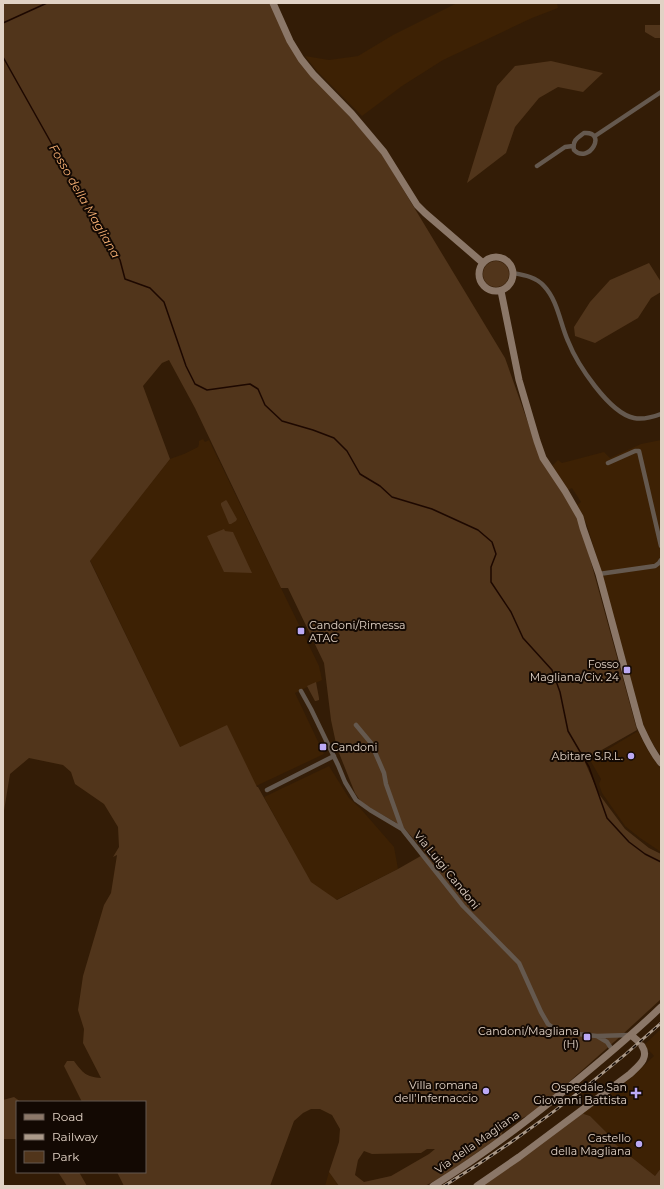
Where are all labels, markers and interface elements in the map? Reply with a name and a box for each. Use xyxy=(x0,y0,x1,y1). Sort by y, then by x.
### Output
water label: Fosso della Magliana xyxy=(46,141,124,261)
place label: Candoni/Rimessa ATAC xyxy=(309,618,406,645)
marker: Candoni/Rimessa ATAC xyxy=(296,626,306,636)
place label: Fosso Magliana/Civ. 24 xyxy=(530,657,620,684)
marker: Fosso Magliana/Civ. 24 xyxy=(622,665,632,675)
place label: Candoni xyxy=(331,740,377,754)
marker: Candoni xyxy=(318,742,328,752)
place label: Abitare S.R.L. xyxy=(552,749,623,763)
marker: Abitare S.R.L. xyxy=(626,751,636,761)
street label: Via Luigi Candoni xyxy=(411,828,483,912)
place label: Candoni/Magliana (H) xyxy=(478,1024,579,1051)
marker: Candoni/Magliana (H) xyxy=(582,1032,592,1042)
place label: Villa romana dell’Infernaccio xyxy=(394,1078,478,1105)
place label: Ospedale San Giovanni Battista xyxy=(533,1080,627,1107)
marker: Villa romana dell’Infernaccio xyxy=(481,1086,491,1096)
marker: Ospedale San Giovanni Battista xyxy=(630,1087,642,1099)
legend xyxy=(16,1101,146,1173)
street label: Via della Magliana xyxy=(432,1108,522,1176)
text: Road xyxy=(52,1109,83,1124)
text: Railway xyxy=(52,1129,98,1144)
place label: Castello della Magliana xyxy=(551,1131,631,1158)
marker: Castello della Magliana xyxy=(634,1139,644,1149)
text: Park xyxy=(52,1149,80,1164)

